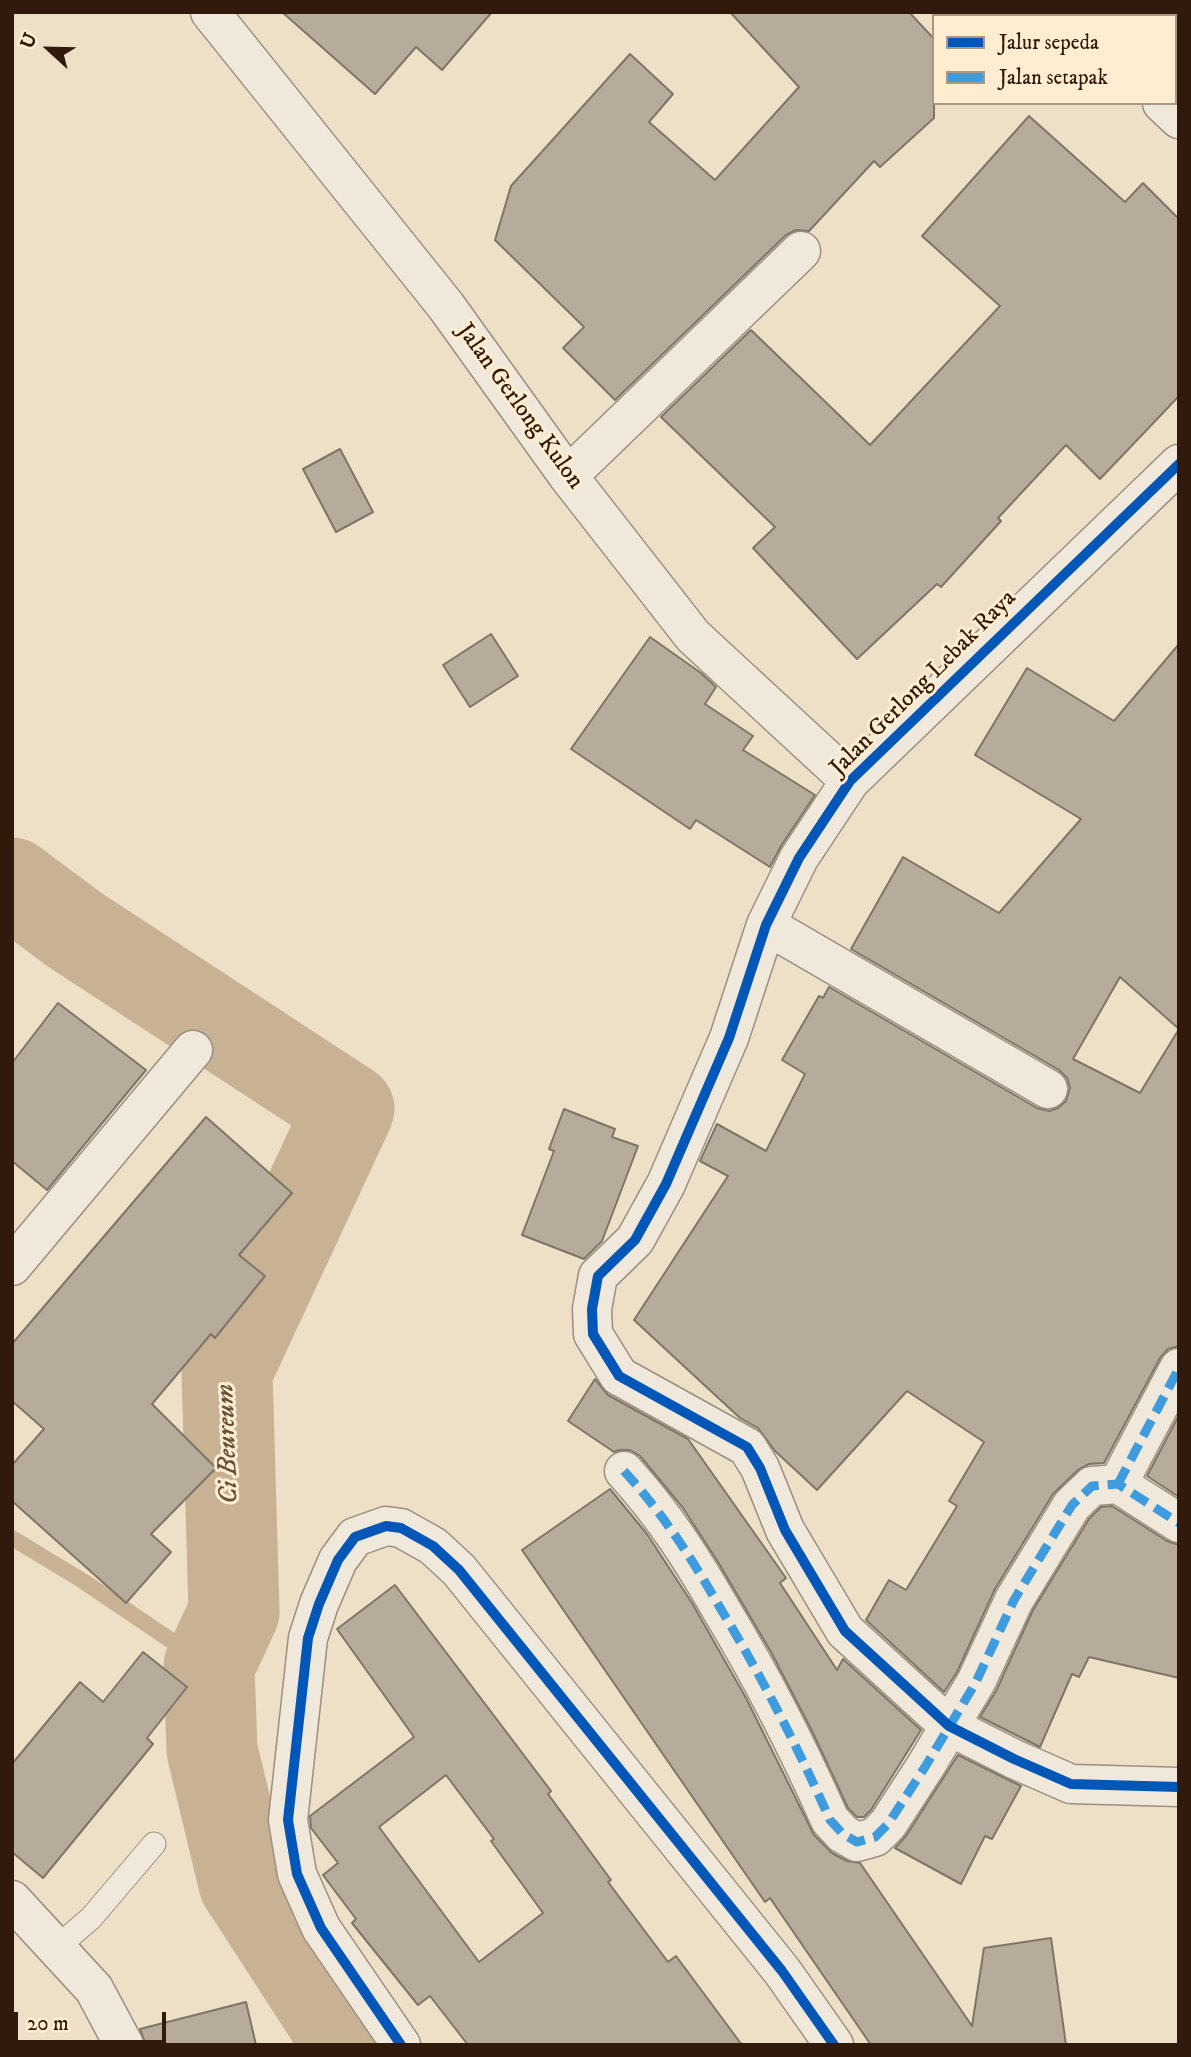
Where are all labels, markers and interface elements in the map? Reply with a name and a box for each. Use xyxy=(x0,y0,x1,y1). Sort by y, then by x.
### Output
north arrow xyxy=(14,14,84,84)
legend xyxy=(932,14,1177,105)
text: U xyxy=(16,30,42,52)
text: Jalur sepeda xyxy=(999,30,1099,56)
text: Jalan setapak xyxy=(999,65,1108,91)
street label: Jalan Gerlong Kulon xyxy=(449,319,589,495)
street label: Jalan Gerlong Lebak Raya xyxy=(825,585,1023,783)
water label: Ci Beureum xyxy=(211,1383,247,1505)
scale bar xyxy=(18,1997,170,2041)
text: 20 m xyxy=(27,2011,69,2037)

